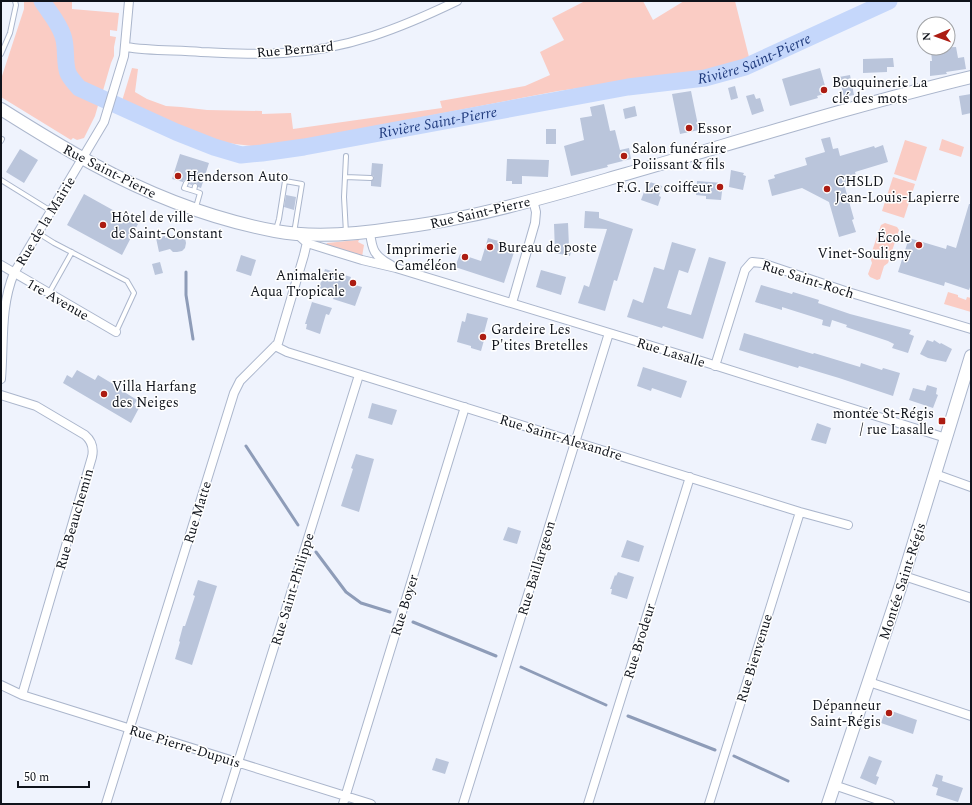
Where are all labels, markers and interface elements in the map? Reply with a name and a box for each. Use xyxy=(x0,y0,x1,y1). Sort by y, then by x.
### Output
north arrow xyxy=(916,16,956,56)
water label: Rivière Saint-Pierre xyxy=(696,27,815,91)
text: N xyxy=(918,32,935,41)
street label: Rue Bernard xyxy=(256,36,335,63)
place label: Bouquinerie La clé des mots xyxy=(832,72,928,109)
marker: Bouquinerie La clé des mots xyxy=(819,85,829,95)
water label: Rivière Saint-Pierre xyxy=(376,100,499,145)
place label: Essor xyxy=(697,118,732,139)
marker: Essor xyxy=(684,123,694,133)
place label: Salon funéraire Poiissant & fils xyxy=(632,138,727,175)
street label: Rue Saint-Pierre xyxy=(59,139,160,204)
marker: Salon funéraire Poiissant & fils xyxy=(619,151,629,161)
place label: Henderson Auto xyxy=(186,166,288,187)
marker: Henderson Auto xyxy=(173,171,183,181)
place label: CHSLD Jean-Louis-Lapierre xyxy=(835,171,960,208)
street label: Rue de la Mairie xyxy=(10,172,81,270)
place label: F.G. Le coiffeur xyxy=(616,177,712,198)
marker: F.G. Le coiffeur xyxy=(715,182,725,192)
marker: CHSLD Jean-Louis-Lapierre xyxy=(822,184,832,194)
street label: Rue Saint-Pierre xyxy=(428,191,533,234)
place label: Hôtel de ville de Saint-Constant xyxy=(111,207,223,244)
marker: Hôtel de ville de Saint-Constant xyxy=(98,220,108,230)
place label: École Vinet-Souligny xyxy=(818,227,912,264)
place label: Bureau de poste xyxy=(498,237,597,258)
place label: Imprimerie Caméléon xyxy=(386,239,457,276)
marker: École Vinet-Souligny xyxy=(914,240,924,250)
marker: Bureau de poste xyxy=(485,242,495,252)
marker: Imprimerie Caméléon xyxy=(460,252,470,262)
street label: Rue Saint-Roch xyxy=(759,255,857,304)
place label: Animalerie Aqua Tropicale xyxy=(250,265,345,302)
street label: 1re Avenue xyxy=(23,273,93,326)
marker: Animalerie Aqua Tropicale xyxy=(348,278,358,288)
place label: Gardeire Les P'tites Bretelles xyxy=(491,319,588,356)
marker: Gardeire Les P'tites Bretelles xyxy=(478,332,488,342)
street label: Rue Lasalle xyxy=(634,332,708,373)
place label: Villa Harfang des Neiges xyxy=(112,376,197,413)
marker: Villa Harfang des Neiges xyxy=(99,389,109,399)
place label: montée St-Régis / rue Lasalle xyxy=(833,403,934,440)
street label: Rue Saint-Alexandre xyxy=(497,409,625,466)
marker: montée St-Régis / rue Lasalle xyxy=(937,416,947,426)
street label: Rue Beauchemin xyxy=(50,466,99,572)
street label: Rue Matte xyxy=(178,478,217,546)
street label: Rue Baillargeon xyxy=(512,518,561,618)
street label: Montée Saint-Régis xyxy=(874,520,931,643)
street label: Rue Saint-Philippe xyxy=(265,530,320,648)
street label: Rue Boyer xyxy=(385,571,424,639)
street label: Rue Brodeur xyxy=(618,600,661,681)
street label: Rue Bienvenue xyxy=(731,611,778,705)
place label: Dépanneur Saint-Régis xyxy=(810,695,881,732)
marker: Dépanneur Saint-Régis xyxy=(884,708,894,718)
street label: Rue Pierre-Dupuis xyxy=(126,720,243,773)
scale bar xyxy=(18,763,89,789)
text: 50 m xyxy=(24,768,49,787)

